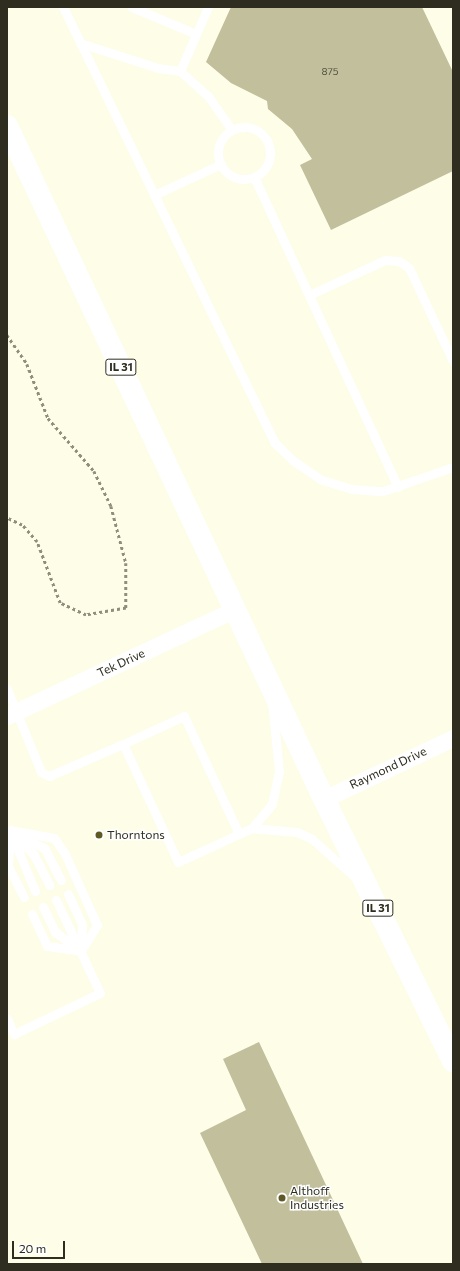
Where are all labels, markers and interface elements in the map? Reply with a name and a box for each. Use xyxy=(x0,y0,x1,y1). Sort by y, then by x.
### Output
house number: 875 xyxy=(321,66,339,78)
road number: IL 31 xyxy=(105,358,137,376)
street label: Tek Drive xyxy=(95,646,147,680)
street label: Raymond Drive xyxy=(347,744,429,792)
place label: Thorntons xyxy=(107,828,165,842)
marker: Thorntons xyxy=(94,830,104,840)
road number: IL 31 xyxy=(362,899,394,917)
place label: Althoff Industries xyxy=(290,1184,344,1212)
marker: Althoff Industries xyxy=(277,1193,287,1203)
scale bar xyxy=(14,1233,67,1259)
text: 20 m xyxy=(19,1241,46,1255)

